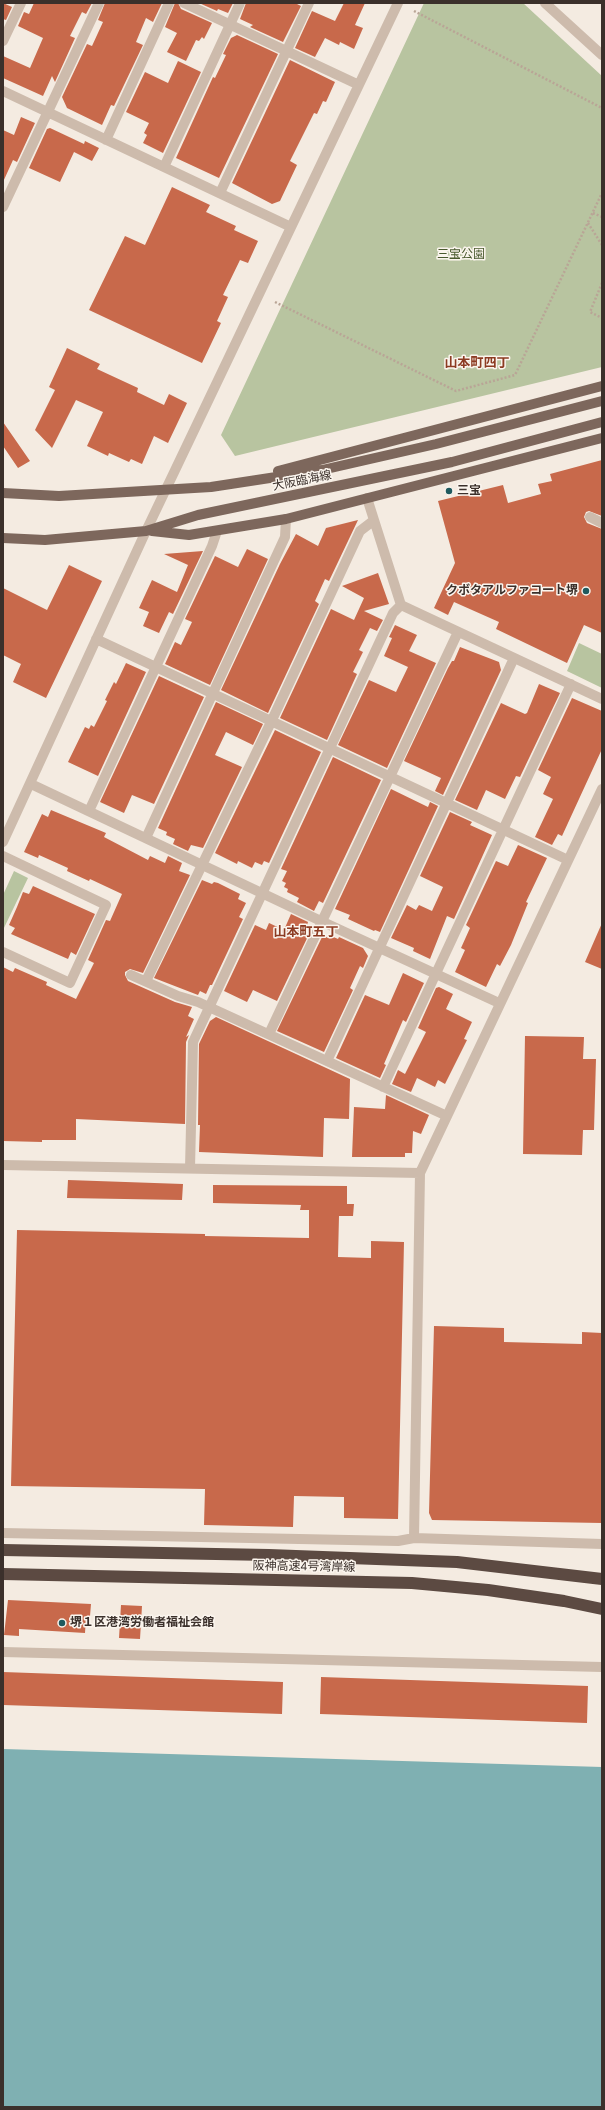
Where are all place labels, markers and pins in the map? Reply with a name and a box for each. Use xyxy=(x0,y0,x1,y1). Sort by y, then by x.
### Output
place label: 三宝 xyxy=(457,484,481,498)
marker: 三宝 xyxy=(444,486,454,496)
place label: クボタアルファコート堺 xyxy=(446,584,578,598)
marker: クボタアルファコート堺 xyxy=(581,586,591,596)
place label: 堺１区港湾労働者福祉会館 xyxy=(70,1616,214,1630)
marker: 堺１区港湾労働者福祉会館 xyxy=(57,1618,67,1628)

